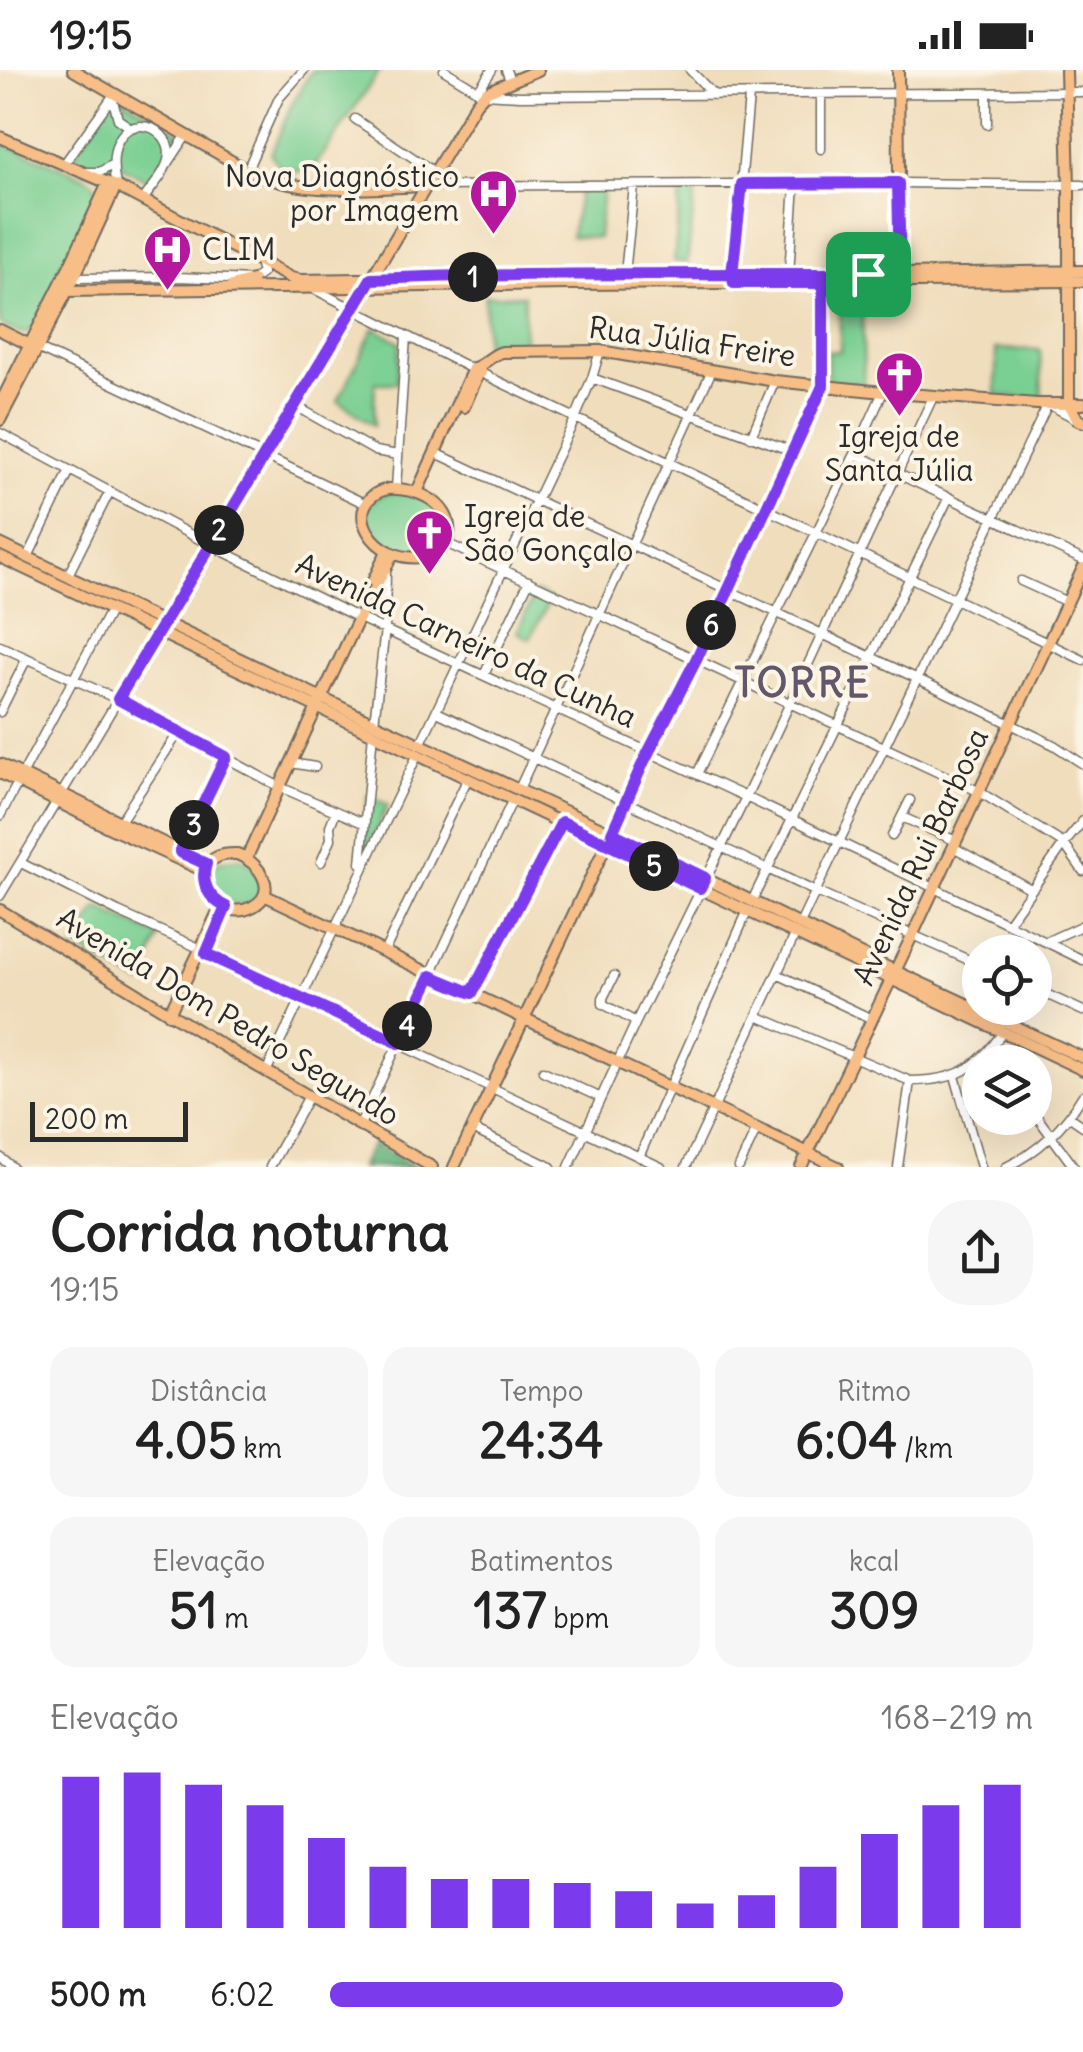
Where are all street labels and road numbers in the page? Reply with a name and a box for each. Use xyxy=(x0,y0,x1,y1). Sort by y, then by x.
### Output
street label: Rua Júlia Freire xyxy=(586,308,798,374)
street label: Avenida Carneiro da Cunha xyxy=(290,544,643,736)
street label: Avenida Rui Barbosa xyxy=(844,722,996,991)
street label: Avenida Dom Pedro Segundo xyxy=(50,899,407,1134)

